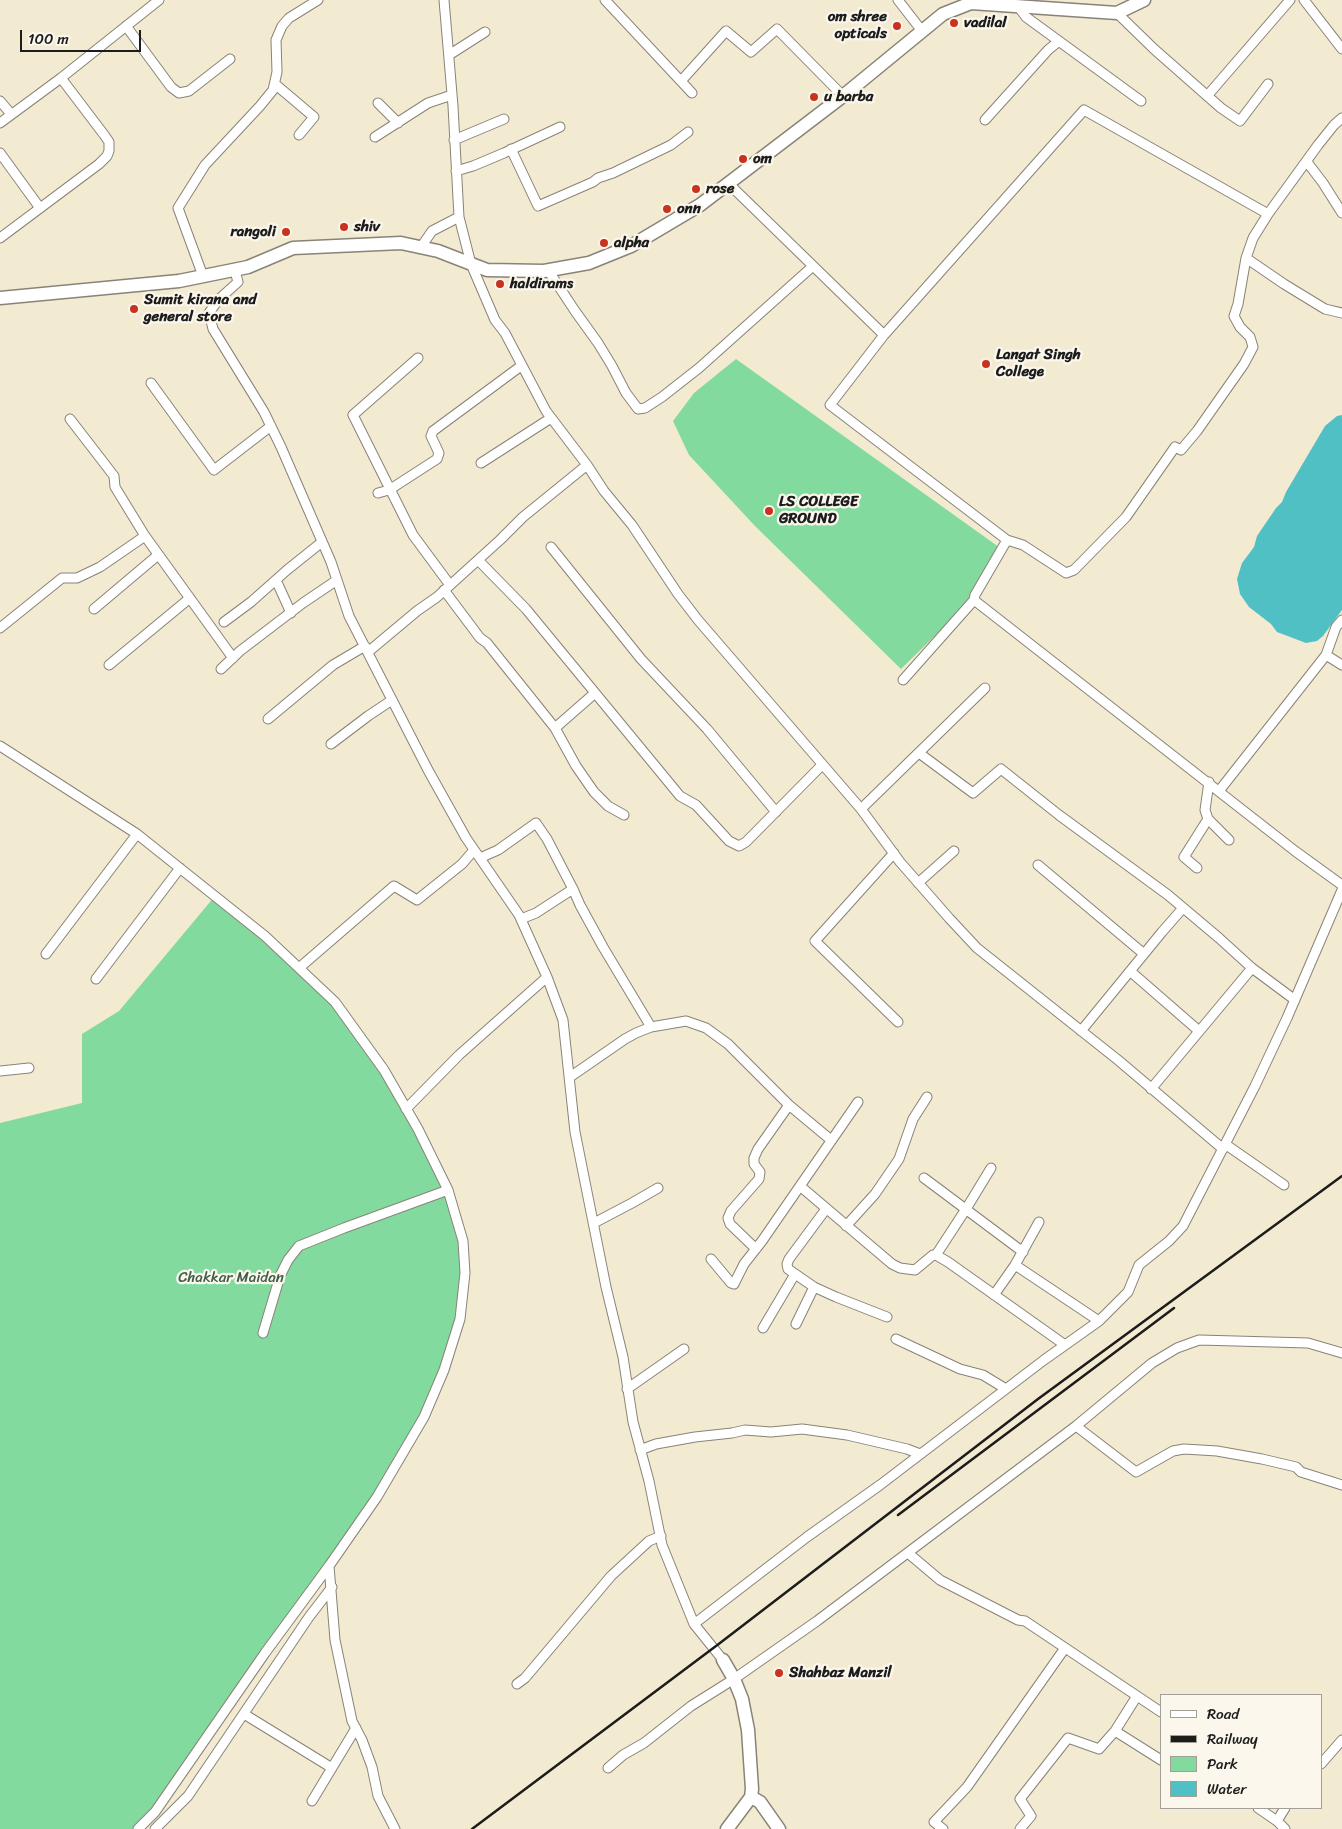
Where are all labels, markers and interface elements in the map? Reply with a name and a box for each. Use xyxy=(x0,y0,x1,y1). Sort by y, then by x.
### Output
place label: om shree opticals xyxy=(828,8,887,43)
place label: vadilal xyxy=(964,14,1007,32)
marker: vadilal xyxy=(948,17,960,29)
scale bar xyxy=(22,20,144,52)
marker: om shree opticals xyxy=(891,20,903,32)
text: 100 m xyxy=(28,26,69,52)
place label: u barba xyxy=(824,88,873,106)
marker: u barba xyxy=(808,91,820,103)
place label: om xyxy=(753,150,772,168)
marker: om xyxy=(737,153,749,165)
place label: rose xyxy=(706,180,734,198)
marker: rose xyxy=(690,183,702,195)
place label: onn xyxy=(677,200,701,218)
marker: onn xyxy=(661,203,673,215)
place label: shiv xyxy=(354,218,380,236)
marker: shiv xyxy=(338,221,350,233)
place label: rangoli xyxy=(231,223,276,241)
marker: rangoli xyxy=(280,226,292,238)
place label: alpha xyxy=(614,234,649,252)
marker: alpha xyxy=(598,237,610,249)
place label: haldirams xyxy=(510,275,573,293)
marker: haldirams xyxy=(494,278,506,290)
place label: Sumit kirana and general store xyxy=(144,291,256,326)
marker: Sumit kirana and general store xyxy=(128,303,140,315)
place label: Langat Singh College xyxy=(996,346,1081,381)
marker: Langat Singh College xyxy=(980,358,992,370)
place label: LS COLLEGE GROUND xyxy=(779,493,858,528)
marker: LS COLLEGE GROUND xyxy=(763,505,775,517)
park label: Chakkar Maidan xyxy=(178,1269,284,1287)
place label: Shahbaz Manzil xyxy=(789,1664,892,1682)
marker: Shahbaz Manzil xyxy=(773,1667,785,1679)
legend xyxy=(1160,1694,1322,1809)
text: Road xyxy=(1207,1701,1239,1727)
text: Railway xyxy=(1207,1726,1258,1752)
text: Park xyxy=(1207,1751,1238,1777)
text: Water xyxy=(1207,1776,1247,1802)

